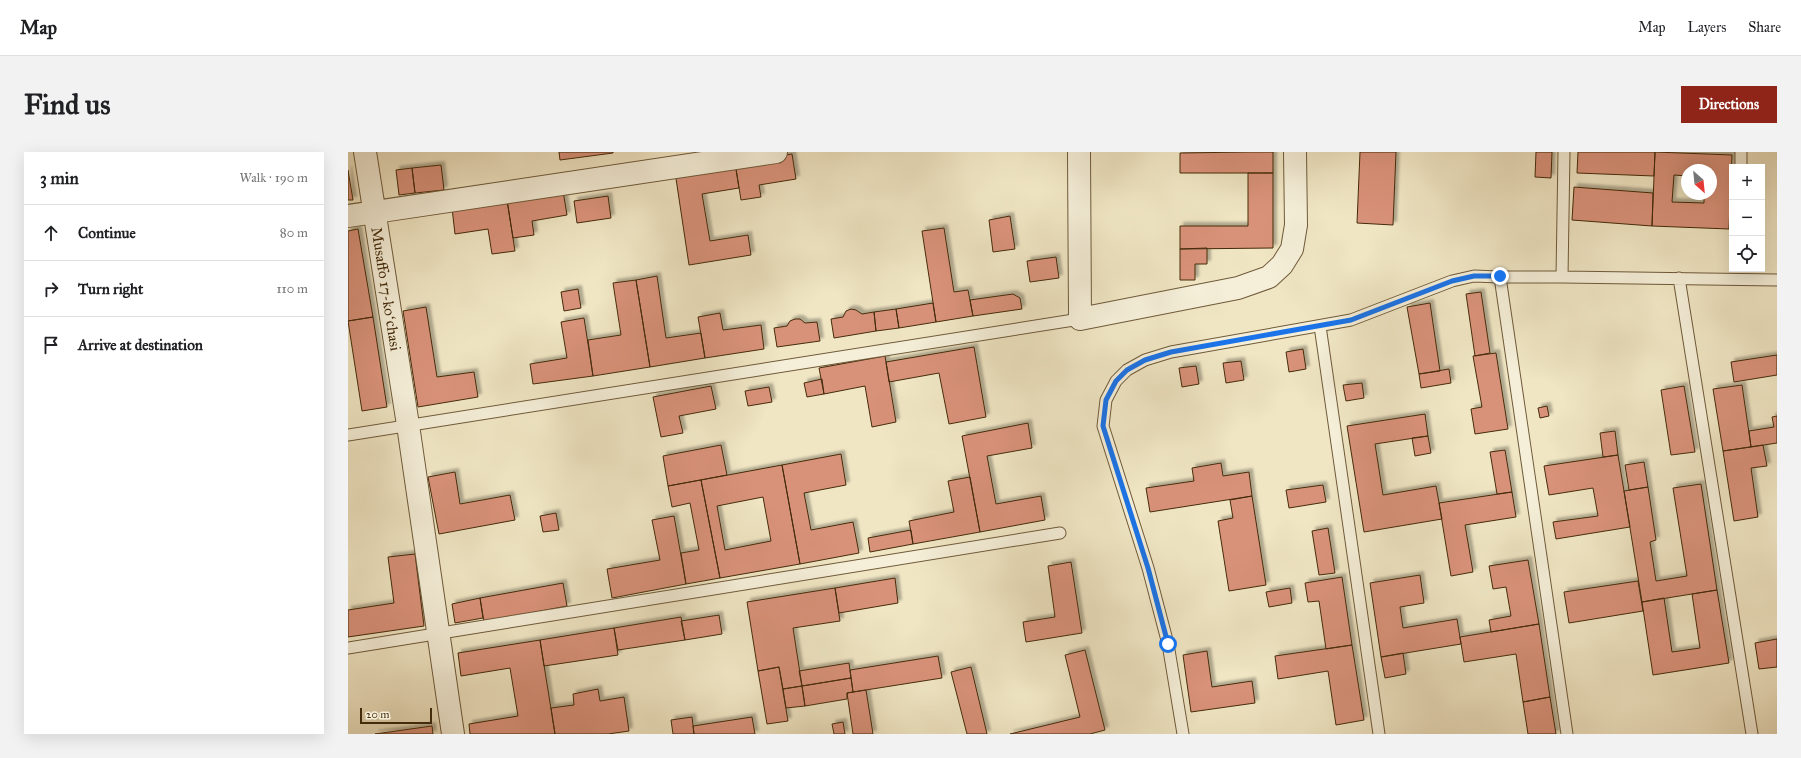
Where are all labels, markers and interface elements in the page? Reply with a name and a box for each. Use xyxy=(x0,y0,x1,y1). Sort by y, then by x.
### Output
text: Map xyxy=(20,16,57,39)
text: Map xyxy=(1638,19,1666,36)
text: Layers xyxy=(1688,19,1726,36)
text: Share xyxy=(1748,19,1781,36)
button: Directions xyxy=(1681,86,1777,123)
text: Find us xyxy=(24,87,110,122)
north arrow xyxy=(1681,164,1717,200)
map controls xyxy=(1729,164,1765,272)
button: + xyxy=(1729,164,1765,200)
text: 3 min xyxy=(40,168,79,189)
text: Walk · 190 m xyxy=(239,170,308,186)
button: − xyxy=(1729,200,1765,236)
icon: ahead xyxy=(40,222,62,244)
text: Continue xyxy=(78,224,136,242)
text: 80 m xyxy=(280,225,308,241)
street label: Musaffo 17-koʻchasi xyxy=(367,226,405,352)
button: locate xyxy=(1729,236,1765,272)
route end xyxy=(1491,267,1509,285)
icon: right xyxy=(40,278,62,300)
text: Turn right xyxy=(78,280,143,298)
text: 110 m xyxy=(276,281,308,297)
icon: arrive xyxy=(40,334,62,356)
text: Arrive at destination xyxy=(78,336,203,354)
route start xyxy=(1159,635,1177,653)
scale bar xyxy=(360,706,432,725)
text: 20 m xyxy=(366,708,389,721)

